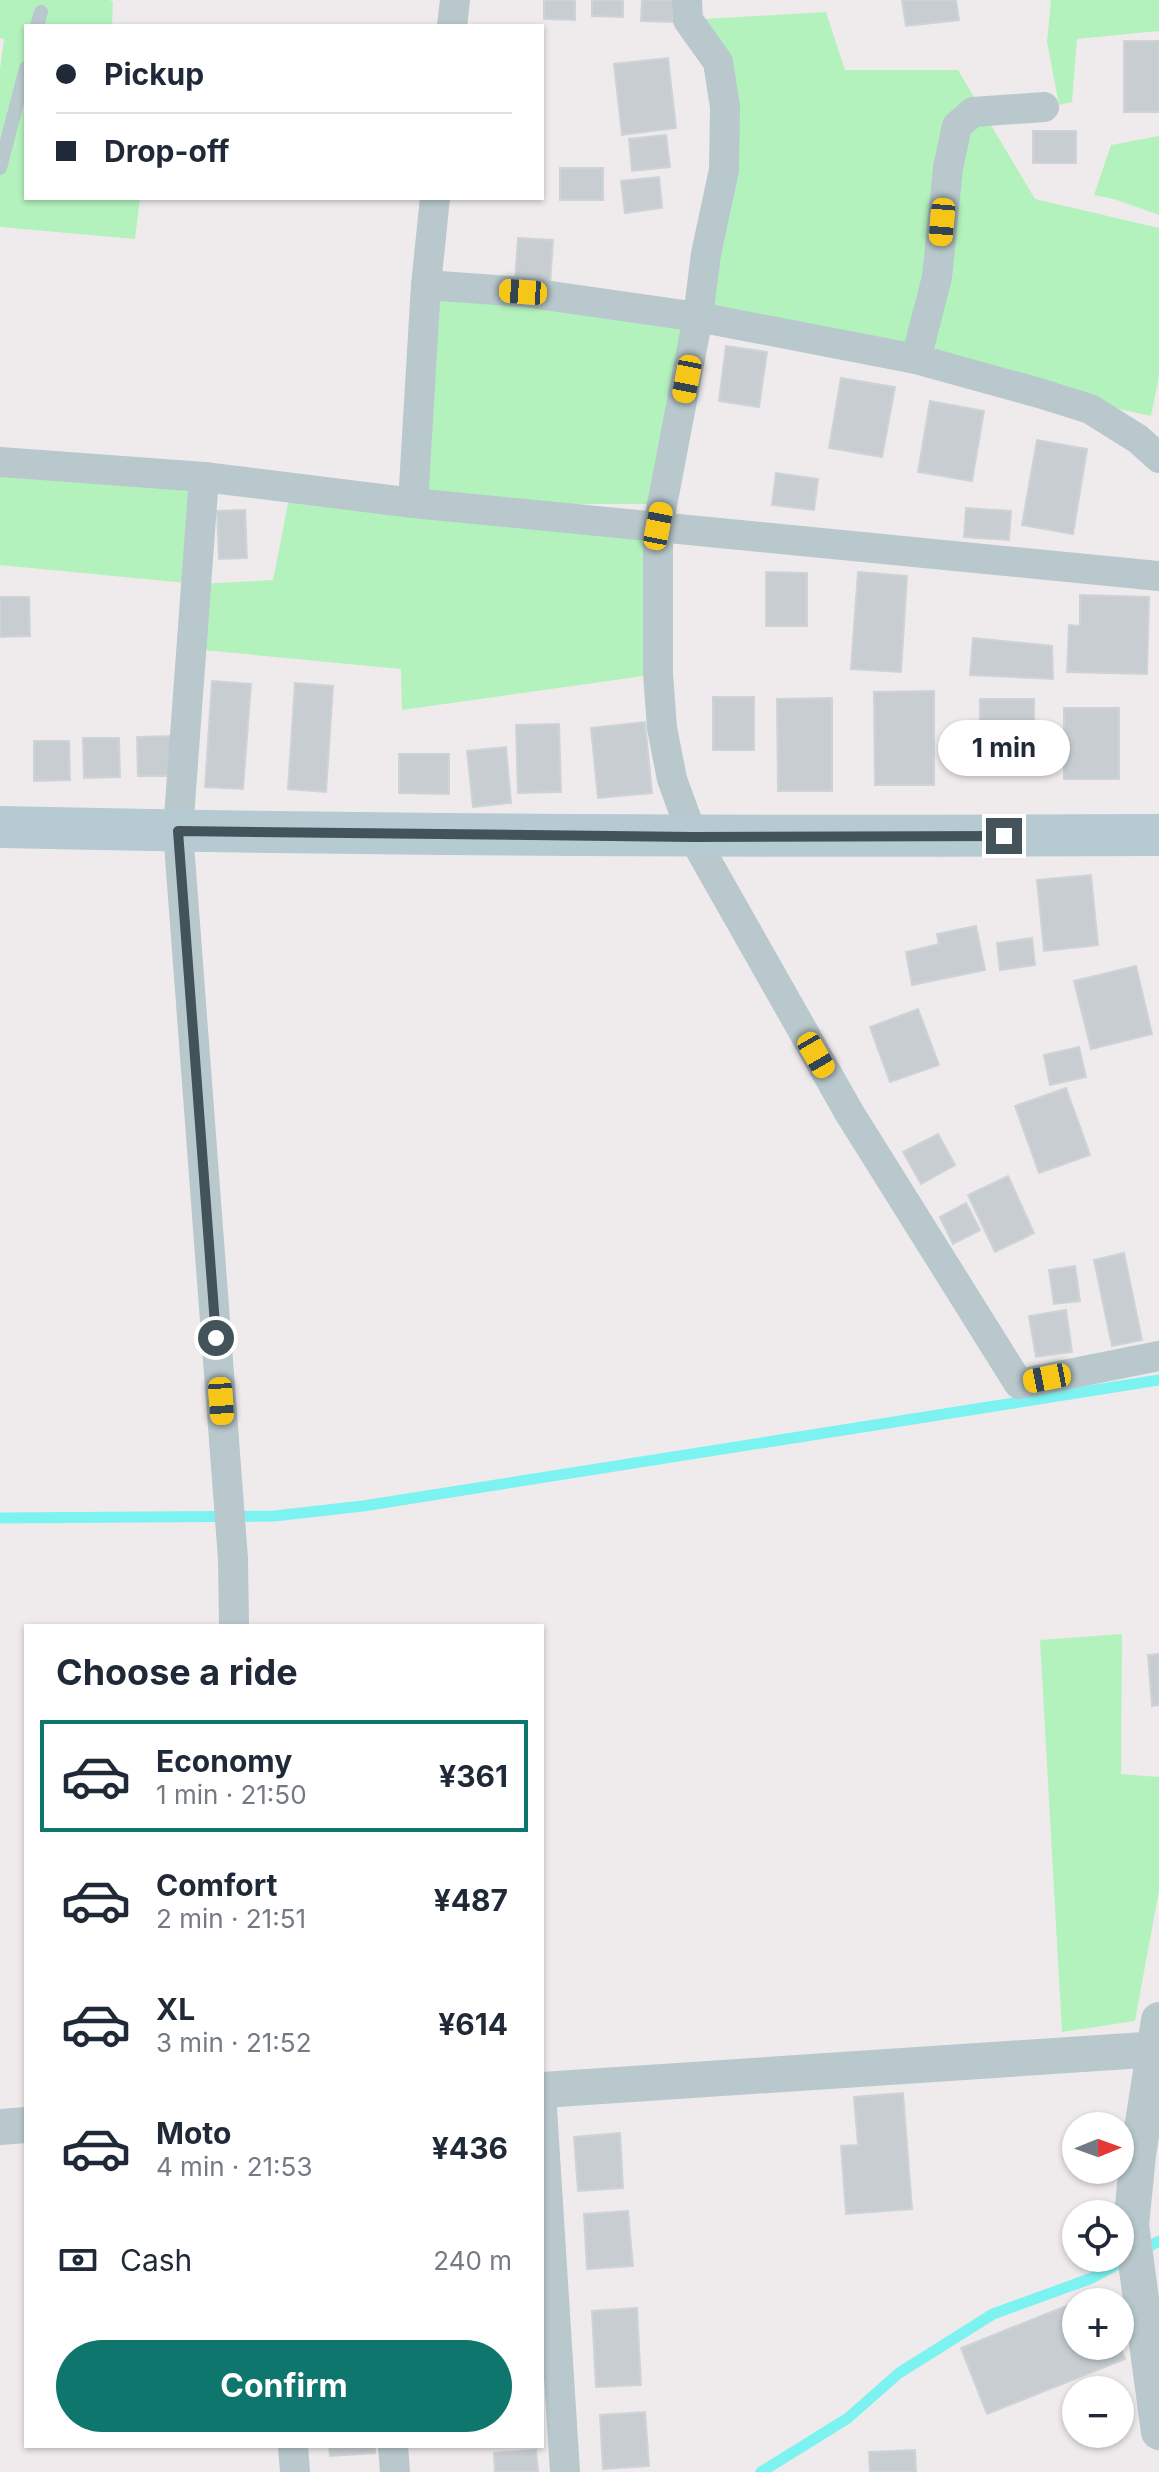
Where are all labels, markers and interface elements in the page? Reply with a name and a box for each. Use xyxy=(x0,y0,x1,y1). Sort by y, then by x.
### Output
text: Pickup xyxy=(104,56,204,92)
text: Drop-off xyxy=(104,133,230,169)
car xyxy=(928,197,956,247)
car xyxy=(498,278,548,306)
car xyxy=(671,353,703,405)
car xyxy=(642,500,674,552)
callout: 1 min xyxy=(938,720,1070,776)
text: 1 min xyxy=(972,732,1036,763)
route end xyxy=(986,818,1022,854)
car xyxy=(794,1028,838,1082)
route start xyxy=(198,1320,234,1356)
car xyxy=(1021,1362,1073,1394)
car xyxy=(207,1376,235,1426)
text: Choose a ride xyxy=(56,1650,298,1694)
icon: car xyxy=(60,1740,132,1812)
text: Economy xyxy=(156,1743,292,1779)
text: ¥361 xyxy=(439,1758,508,1794)
text: 1 min · 21:50 xyxy=(156,1779,307,1810)
icon: car xyxy=(60,1864,132,1936)
text: Comfort xyxy=(156,1867,277,1903)
text: ¥487 xyxy=(434,1882,508,1918)
text: 2 min · 21:51 xyxy=(156,1903,306,1934)
icon: car xyxy=(60,1988,132,2060)
text: XL xyxy=(156,1991,195,2027)
text: ¥614 xyxy=(438,2006,508,2042)
text: 3 min · 21:52 xyxy=(156,2027,312,2058)
icon: car xyxy=(60,2112,132,2184)
north arrow xyxy=(1062,2112,1134,2184)
map controls xyxy=(1062,2112,1134,2448)
text: Moto xyxy=(156,2115,231,2151)
text: ¥436 xyxy=(432,2130,508,2166)
text: 4 min · 21:53 xyxy=(156,2151,312,2182)
button: locate xyxy=(1062,2200,1134,2272)
icon: cash xyxy=(56,2238,100,2282)
text: Cash xyxy=(120,2242,192,2278)
text: 240 m xyxy=(433,2245,512,2276)
button: + xyxy=(1062,2288,1134,2360)
button: Confirm xyxy=(56,2340,512,2432)
button: − xyxy=(1062,2376,1134,2448)

